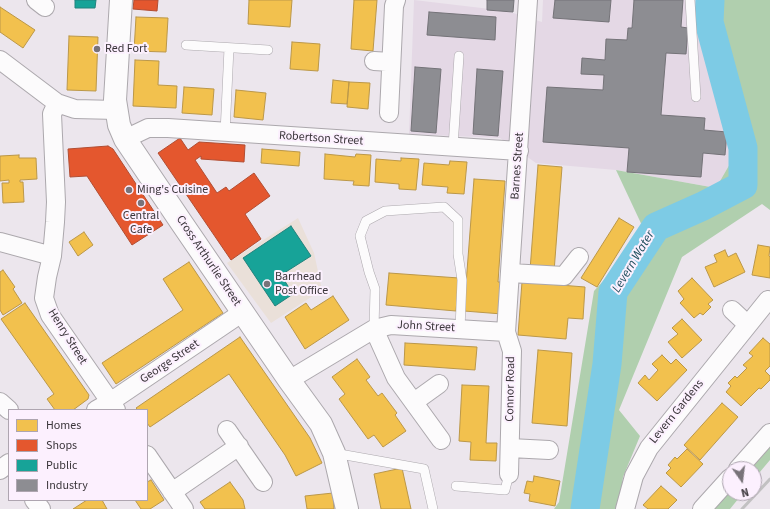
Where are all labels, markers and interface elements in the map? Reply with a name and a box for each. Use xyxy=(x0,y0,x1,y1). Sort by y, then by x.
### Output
place label: Red Fort xyxy=(105,42,147,56)
marker: Red Fort xyxy=(92,44,102,54)
street label: Robertson Street xyxy=(278,129,364,149)
street label: Barnes Street xyxy=(508,132,528,200)
place label: Ming's Cuisine xyxy=(137,183,208,197)
marker: Ming's Cuisine xyxy=(124,185,134,195)
marker: Central Cafe xyxy=(136,198,146,208)
place label: Central Cafe xyxy=(123,209,159,237)
street label: Cross Arthurlie Street xyxy=(172,213,244,309)
water label: Levern Water xyxy=(609,228,659,296)
place label: Barrhead Post Office xyxy=(275,270,328,298)
marker: Barrhead Post Office xyxy=(262,279,272,289)
street label: Henry Street xyxy=(44,307,90,367)
street label: John Street xyxy=(397,318,455,336)
street label: George Street xyxy=(138,337,202,387)
street label: Connor Road xyxy=(503,356,519,422)
street label: Levern Gardens xyxy=(647,377,707,447)
legend xyxy=(8,409,148,501)
text: Homes xyxy=(46,417,81,434)
text: Shops xyxy=(46,437,77,454)
text: Public xyxy=(46,457,77,474)
north arrow xyxy=(722,461,762,501)
text: Industry xyxy=(46,477,88,494)
text: N xyxy=(739,484,750,500)

